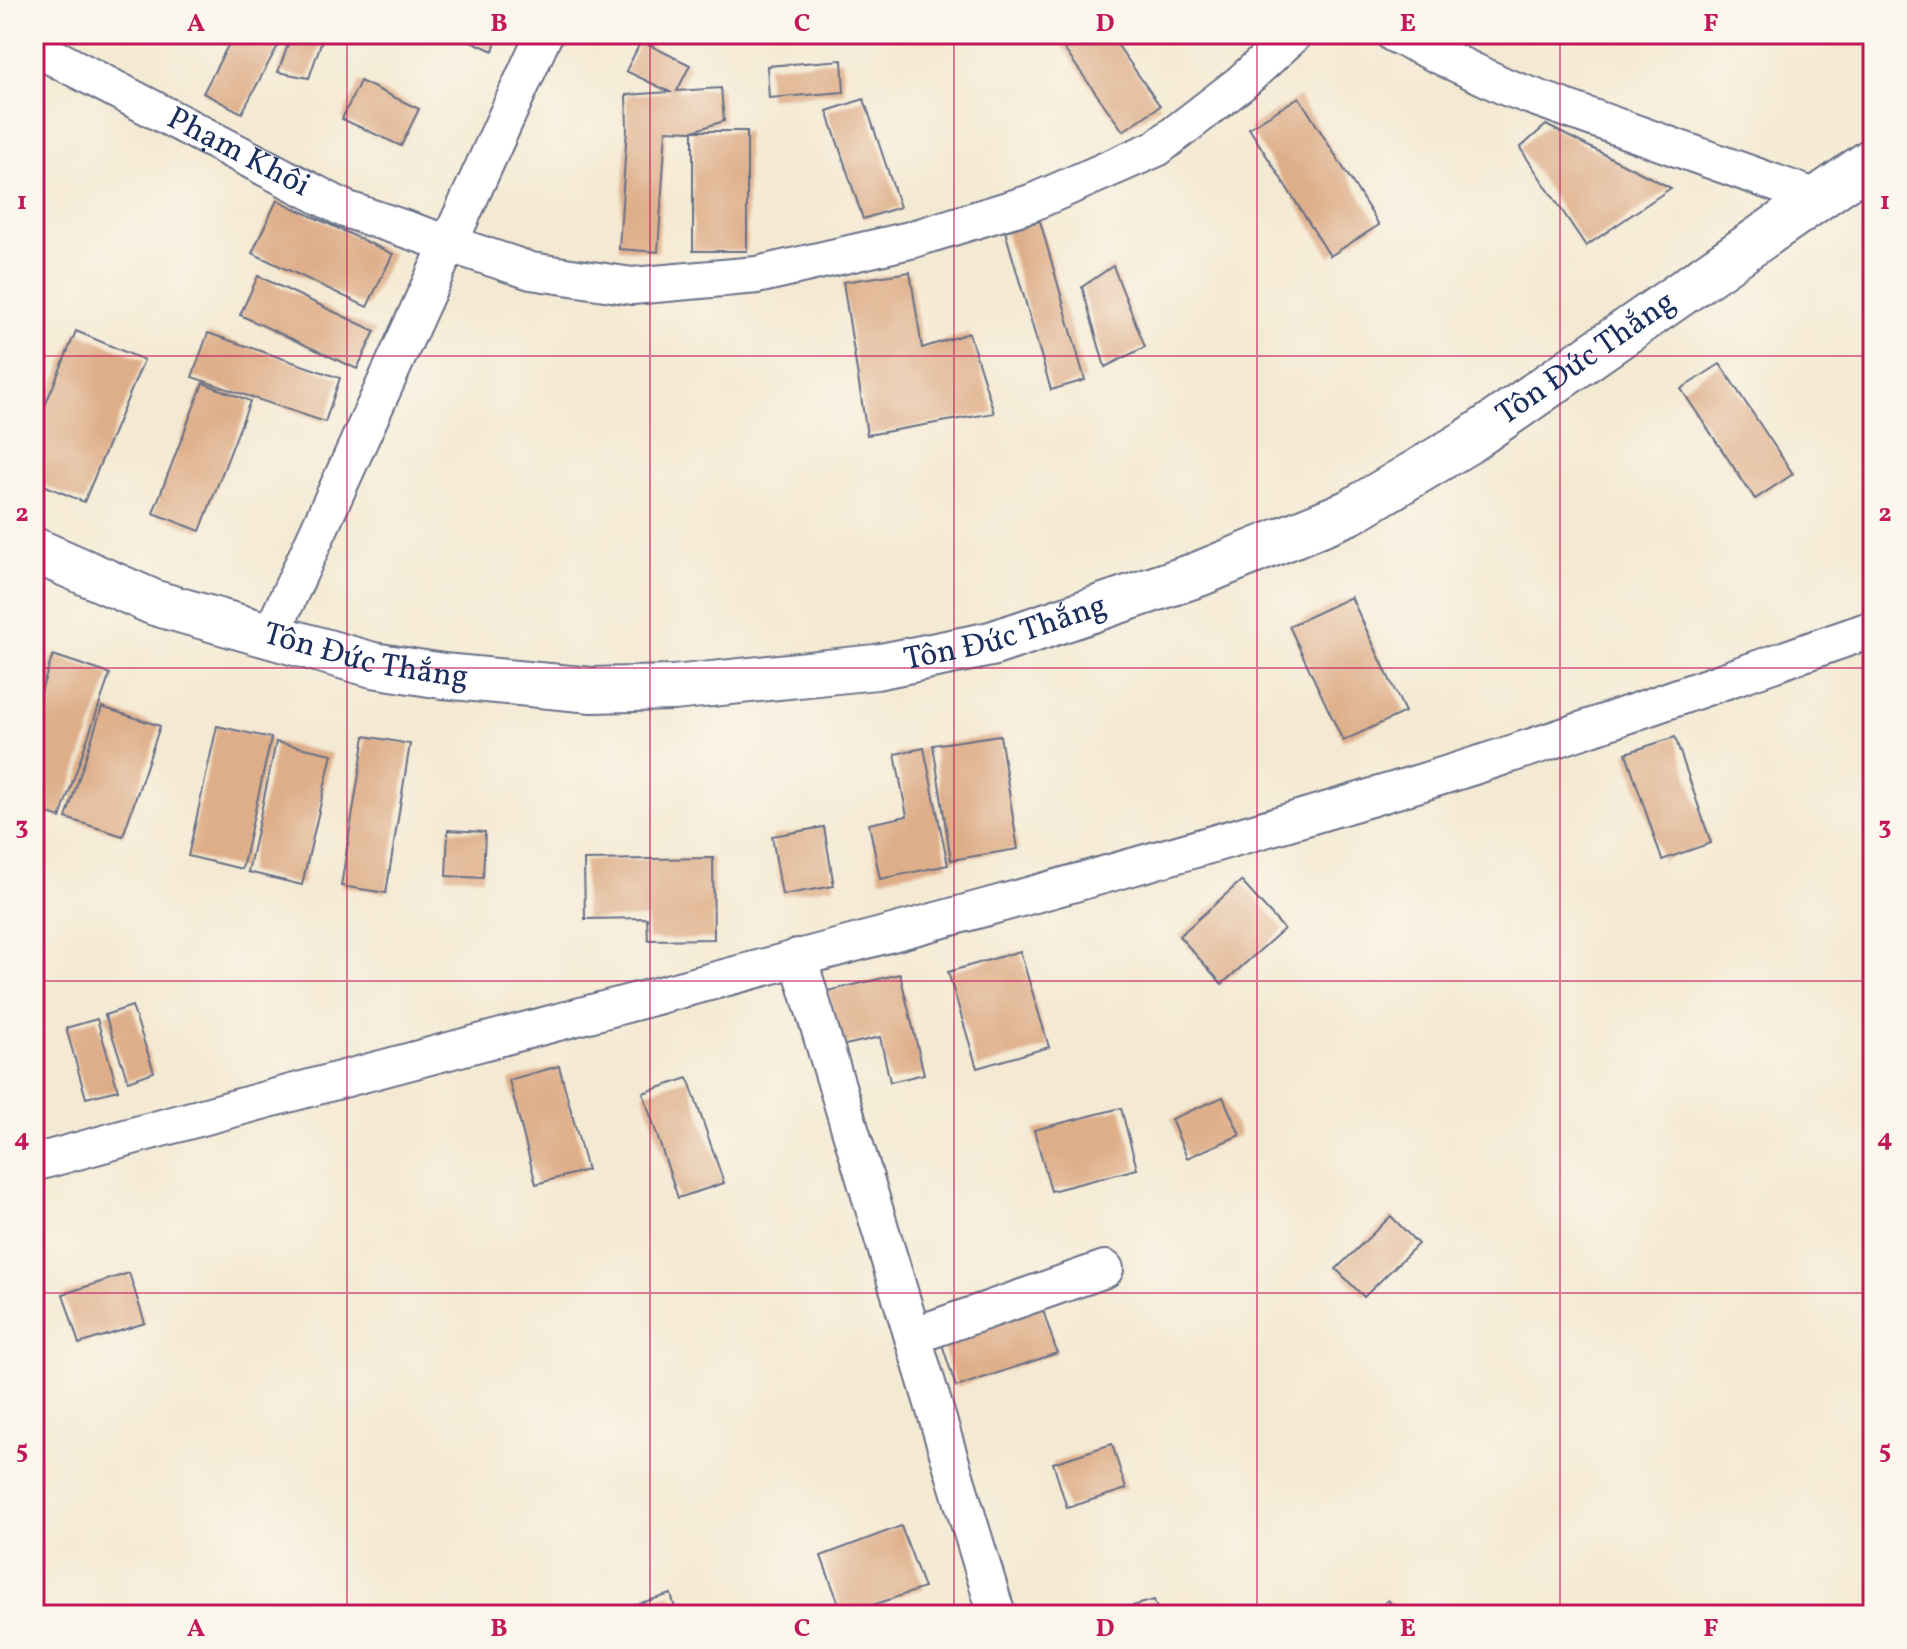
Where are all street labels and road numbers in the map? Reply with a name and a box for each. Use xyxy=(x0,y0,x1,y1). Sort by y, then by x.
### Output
street label: Phạm Khôi xyxy=(159,98,317,209)
street label: Tôn Đức Thắng xyxy=(1488,281,1685,437)
street label: Tôn Đức Thắng xyxy=(900,585,1113,683)
street label: Tôn Đức Thắng xyxy=(258,613,470,700)

